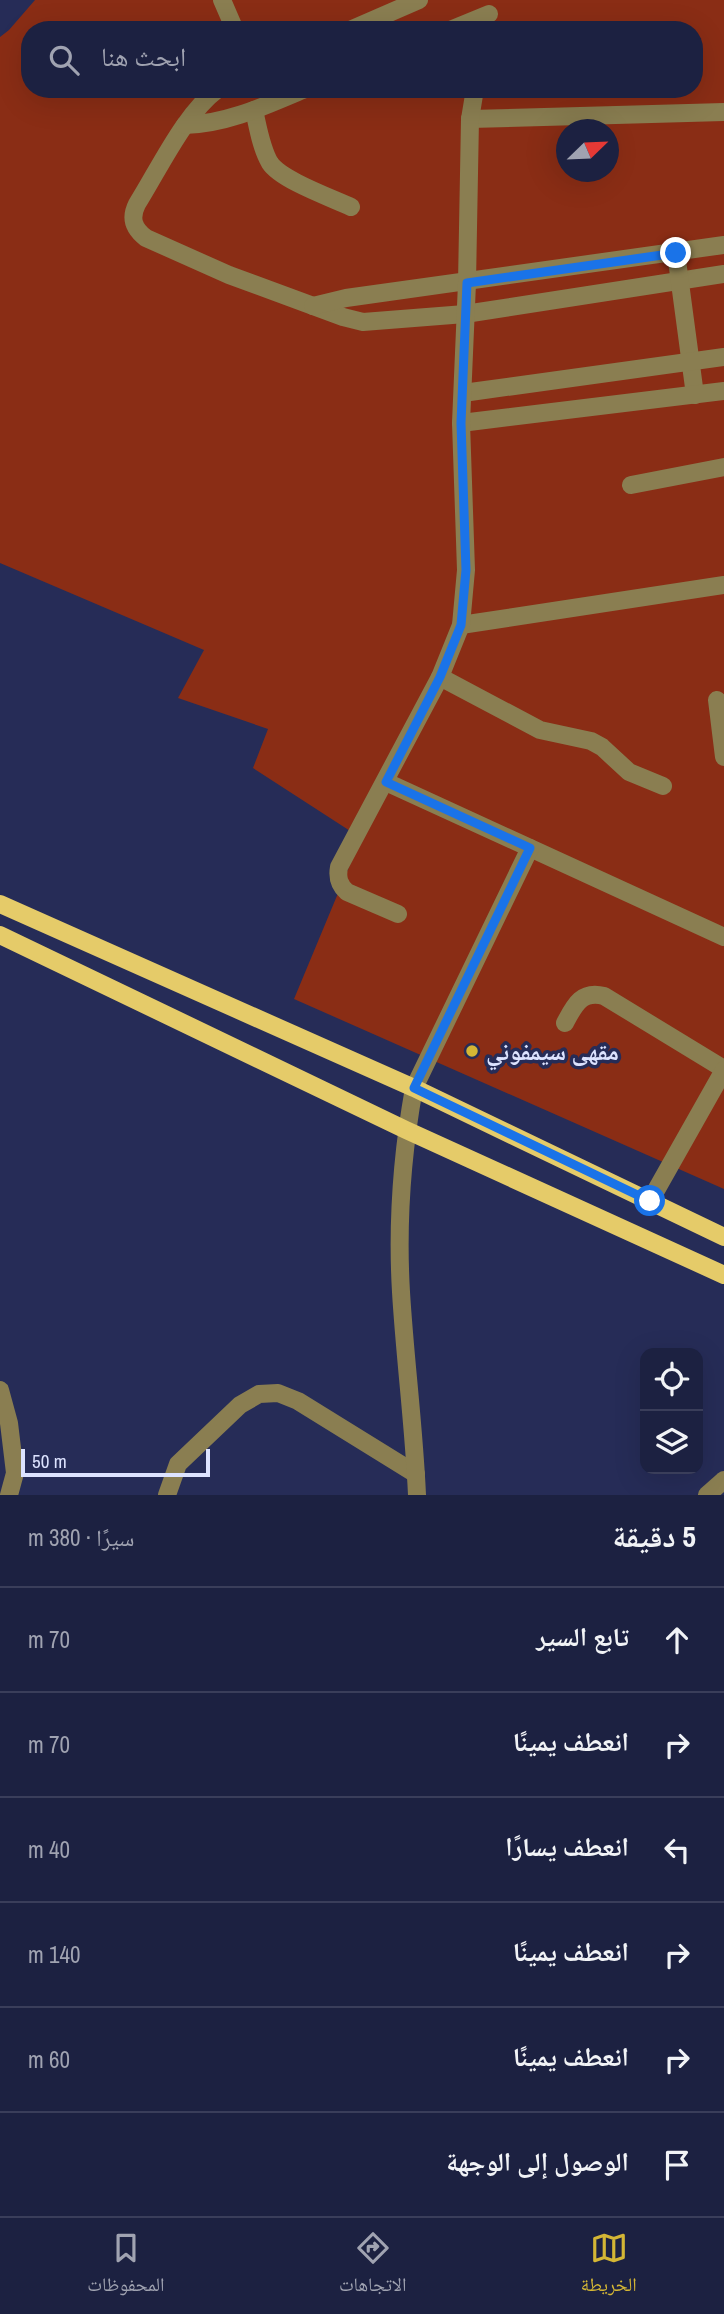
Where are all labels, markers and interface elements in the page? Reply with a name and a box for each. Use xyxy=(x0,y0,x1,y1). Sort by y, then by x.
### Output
search box xyxy=(21,21,703,98)
text: ابحث هنا xyxy=(101,39,186,74)
icon: search xyxy=(45,41,83,79)
north arrow xyxy=(556,119,619,182)
route end xyxy=(660,237,691,268)
place label: مقهى سيمفوني xyxy=(486,1035,619,1071)
marker: مقهى سيمفوني xyxy=(464,1043,480,1059)
route start xyxy=(634,1185,665,1216)
map controls xyxy=(640,1348,703,1474)
button: locate xyxy=(640,1348,703,1411)
button: layers xyxy=(640,1411,703,1474)
scale bar xyxy=(21,1446,210,1478)
text: 50 m xyxy=(32,1448,67,1474)
text: 5 دقيقة xyxy=(612,1516,696,1556)
text: سيرًا · 380 m xyxy=(28,1522,134,1553)
text: تابع السير xyxy=(536,1619,629,1654)
icon: ahead xyxy=(658,1621,696,1659)
text: 70 m xyxy=(28,1624,70,1655)
text: انعطف يمينًا xyxy=(513,1724,629,1759)
icon: right xyxy=(658,1726,696,1764)
text: 70 m xyxy=(28,1729,70,1760)
text: انعطف يسارًا xyxy=(505,1829,629,1864)
icon: left xyxy=(658,1831,696,1869)
text: 40 m xyxy=(28,1834,70,1865)
text: انعطف يمينًا xyxy=(513,1934,629,1969)
icon: right xyxy=(658,1936,696,1974)
text: 140 m xyxy=(28,1939,80,1970)
text: انعطف يمينًا xyxy=(513,2039,629,2074)
icon: right xyxy=(658,2041,696,2079)
text: 60 m xyxy=(28,2044,70,2075)
text: الوصول إلى الوجهة xyxy=(446,2144,629,2179)
icon: arrive xyxy=(658,2146,696,2184)
tab: المحفوظات xyxy=(87,2229,165,2303)
tab: الاتجاهات xyxy=(339,2229,406,2303)
tab: الخريطة xyxy=(581,2229,637,2303)

